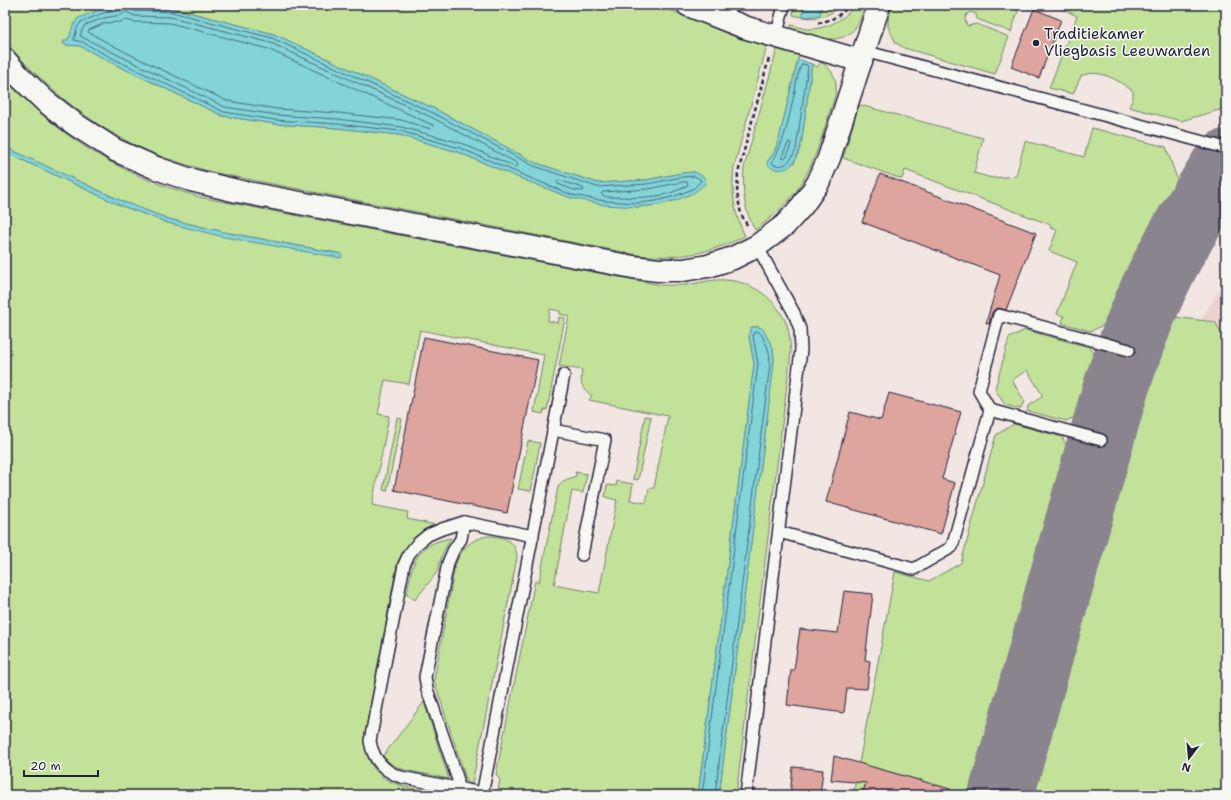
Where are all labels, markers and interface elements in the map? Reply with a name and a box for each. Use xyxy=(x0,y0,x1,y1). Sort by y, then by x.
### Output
place label: Traditiekamer Vliegbasis Leeuwarden xyxy=(1044,24,1210,61)
marker: Traditiekamer Vliegbasis Leeuwarden xyxy=(1031,38,1041,48)
north arrow xyxy=(1169,738,1209,778)
scale bar xyxy=(24,752,98,778)
text: 20 m xyxy=(30,758,61,774)
text: N xyxy=(1180,759,1193,776)

